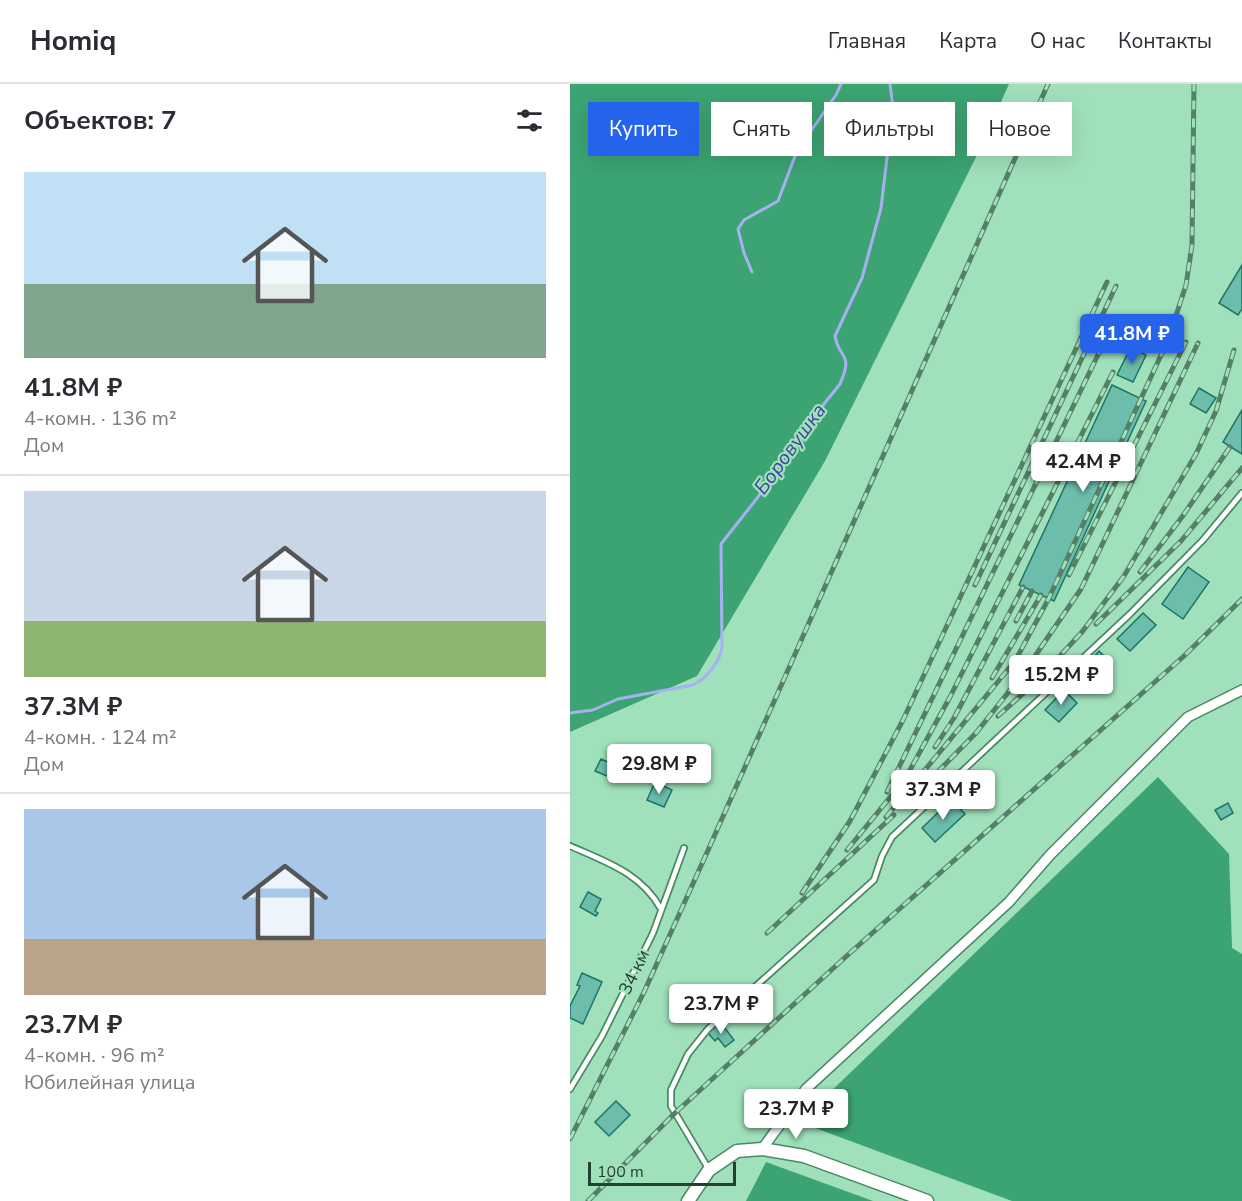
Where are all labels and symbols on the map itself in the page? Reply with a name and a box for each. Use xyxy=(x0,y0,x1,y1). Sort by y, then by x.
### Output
pin: 41.8M ₽ xyxy=(1077,314,1187,365)
water label: Боровушка xyxy=(748,398,832,500)
pin: 42.4M ₽ xyxy=(1028,442,1138,493)
pin: 15.2M ₽ xyxy=(1006,655,1116,706)
pin: 29.8M ₽ xyxy=(604,744,714,795)
pin: 37.3M ₽ xyxy=(888,770,998,821)
street label: 34 км xyxy=(613,945,655,999)
pin: 23.7M ₽ xyxy=(666,984,776,1035)
pin: 23.7M ₽ xyxy=(741,1089,851,1140)
scale bar xyxy=(588,1159,736,1186)

